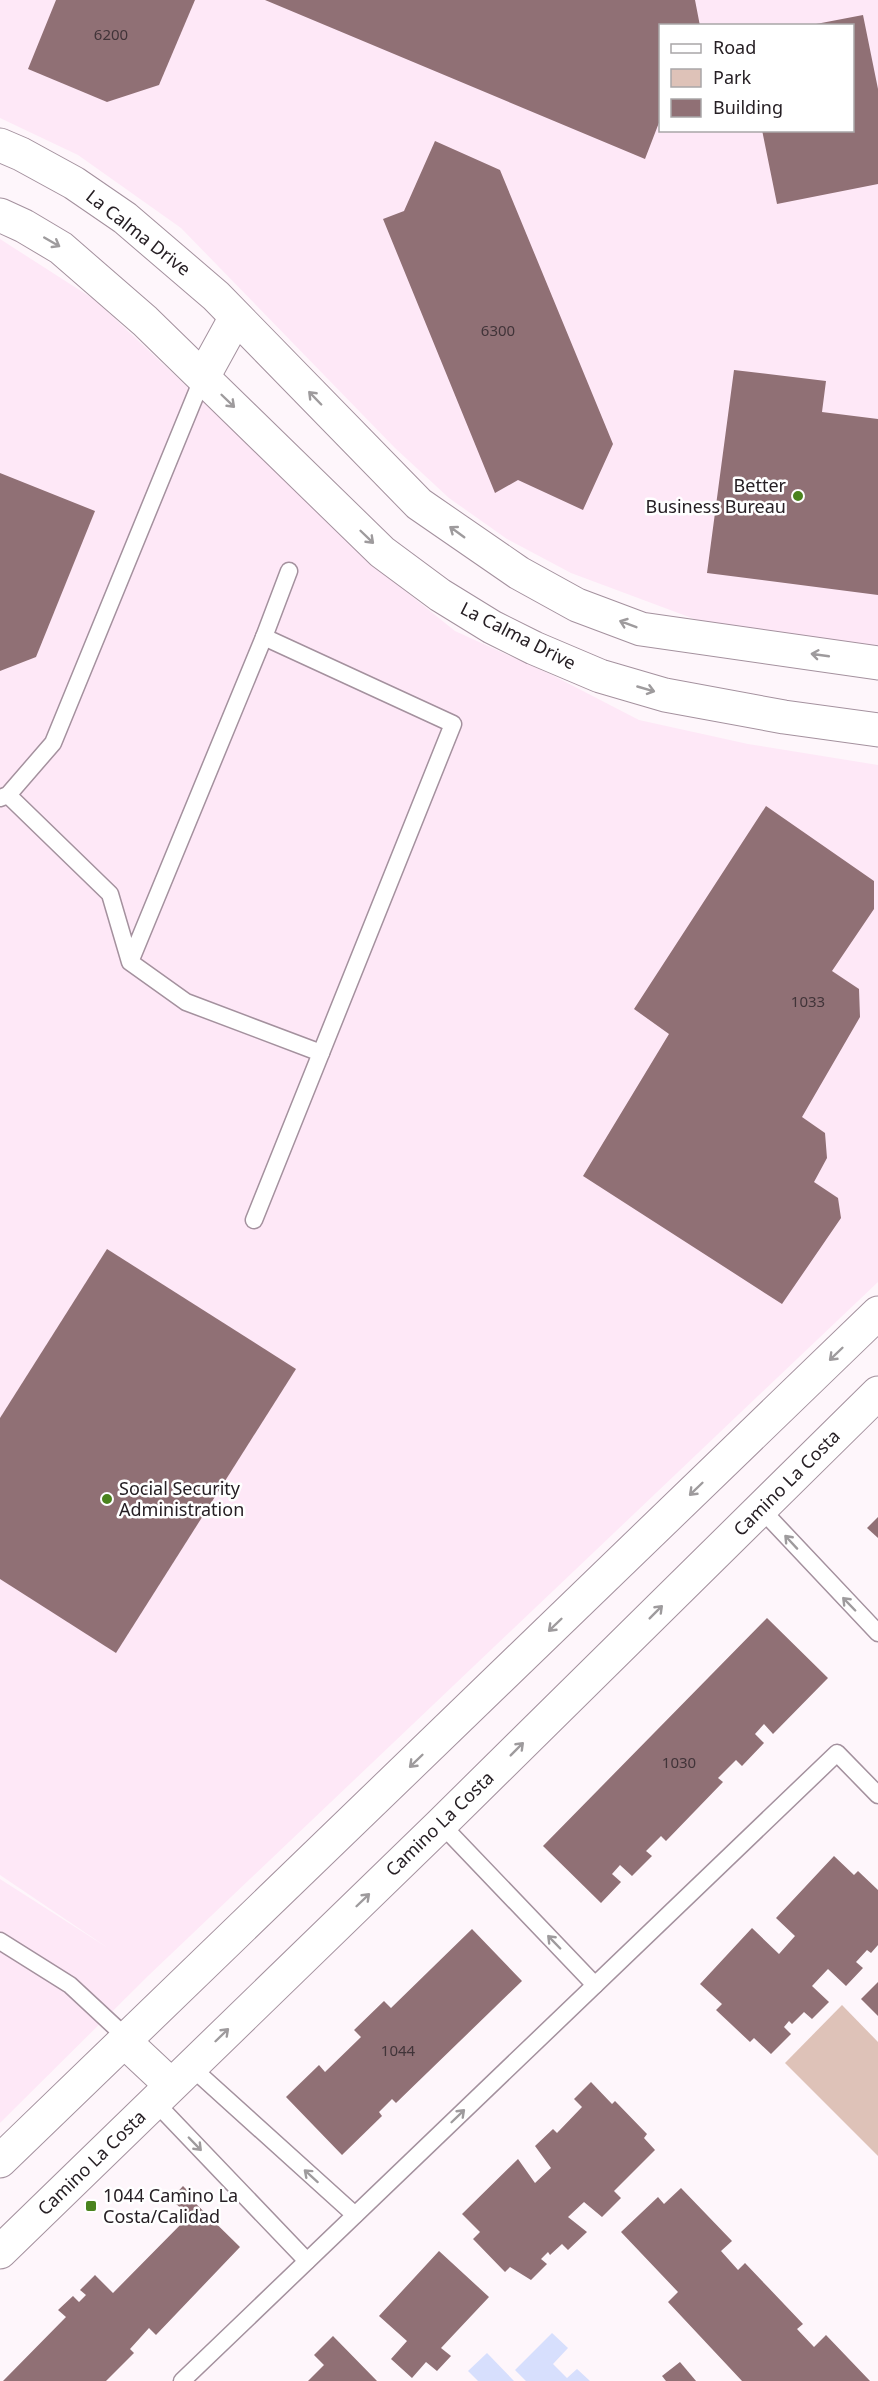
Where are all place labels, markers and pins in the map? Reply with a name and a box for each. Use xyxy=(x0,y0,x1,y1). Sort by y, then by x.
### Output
place label: Better Business Bureau xyxy=(645,473,787,518)
marker: Better Business Bureau xyxy=(791,489,805,503)
place label: Social Security Administration xyxy=(119,1476,244,1521)
marker: Social Security Administration xyxy=(100,1492,114,1506)
place label: 1044 Camino La Costa/Calidad xyxy=(103,2183,238,2228)
marker: 1044 Camino La Costa/Calidad xyxy=(84,2199,98,2213)

